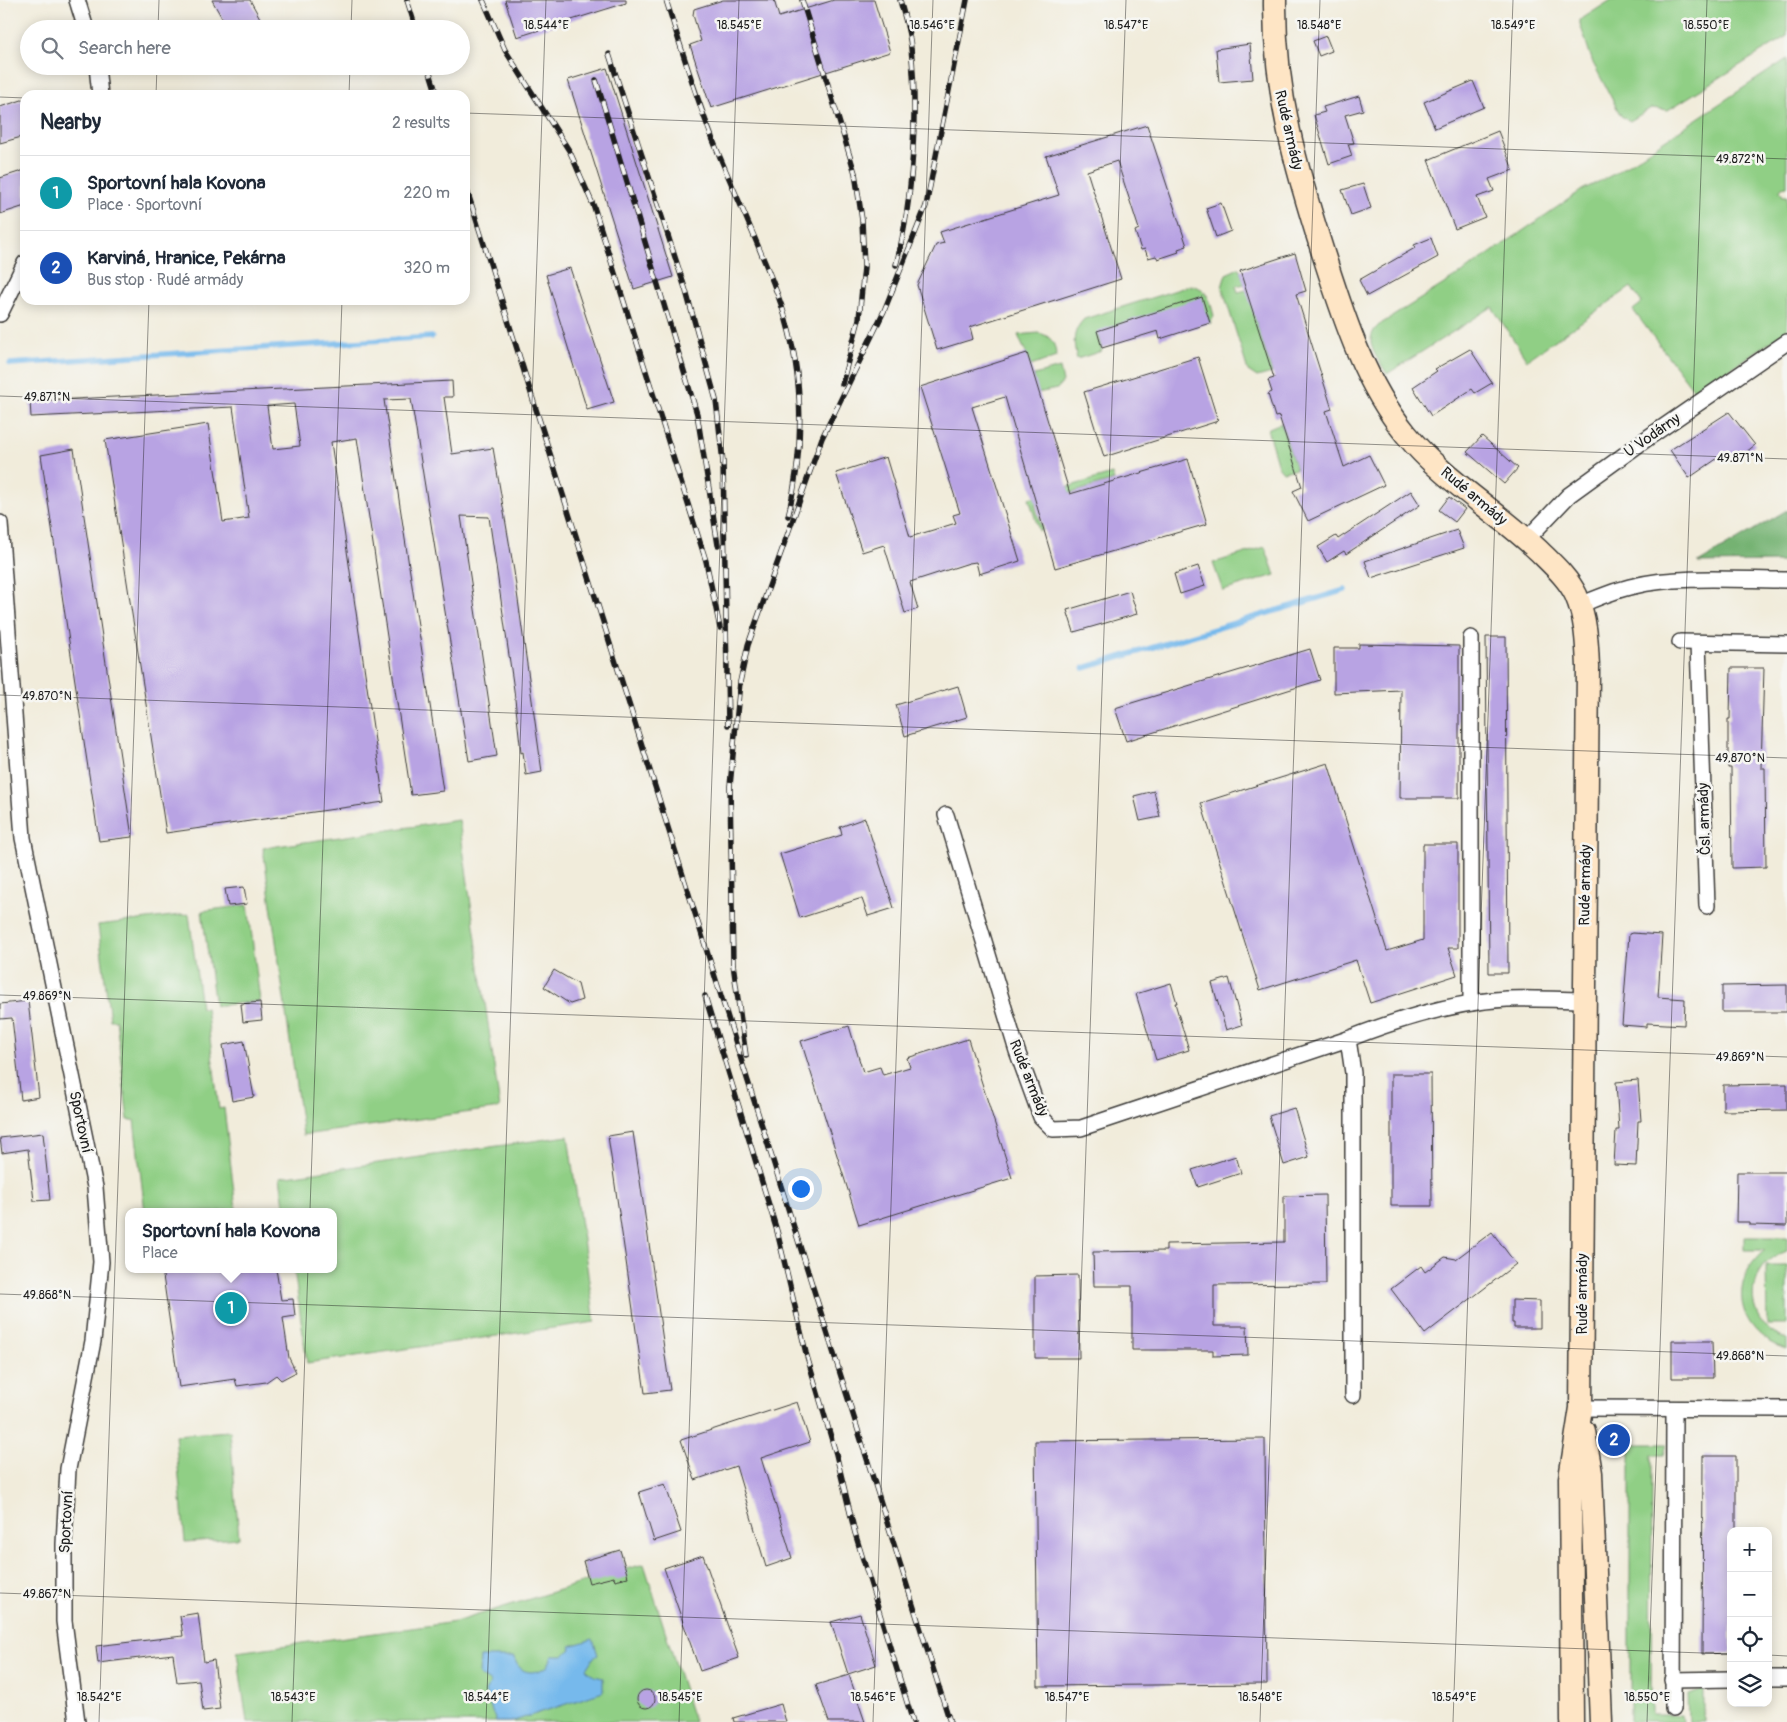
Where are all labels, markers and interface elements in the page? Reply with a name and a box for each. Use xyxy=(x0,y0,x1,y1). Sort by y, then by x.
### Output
text: 18.544°E xyxy=(523,18,569,33)
text: 18.545°E xyxy=(717,18,761,33)
text: 18.546°E xyxy=(909,18,955,33)
text: 18.547°E xyxy=(1104,18,1148,33)
text: 18.548°E xyxy=(1297,18,1341,33)
text: 18.549°E xyxy=(1491,18,1535,33)
text: 18.550°E xyxy=(1683,18,1729,33)
search box xyxy=(20,20,470,75)
icon: search xyxy=(38,34,66,62)
text: Search here xyxy=(78,36,171,60)
street label: Rudé armády xyxy=(1270,88,1307,172)
text: Nearby xyxy=(40,109,101,136)
text: 2 results xyxy=(392,113,450,133)
text: 49.872°N xyxy=(1716,152,1764,167)
text: Sportovní hala Kovona xyxy=(87,171,266,195)
text: 1 xyxy=(53,183,59,203)
text: 220 m xyxy=(404,183,450,203)
text: Place · Sportovní xyxy=(87,195,202,215)
text: Karviná, Hranice, Pekárna xyxy=(87,246,286,270)
text: 2 xyxy=(52,258,60,278)
text: 320 m xyxy=(404,258,450,278)
text: Bus stop · Rudé armády xyxy=(87,270,243,290)
text: 49.871°N xyxy=(24,390,70,405)
street label: U Vodárny xyxy=(1620,409,1685,462)
text: 49.871°N xyxy=(1717,451,1763,466)
street label: Rudé armády xyxy=(1436,463,1511,530)
text: 49.870°N xyxy=(22,689,72,704)
text: 49.870°N xyxy=(1715,751,1765,766)
street label: Čsl. armády xyxy=(1694,782,1715,856)
street label: Rudé armády xyxy=(1575,844,1596,926)
text: 49.869°N xyxy=(23,989,71,1004)
street label: Rudé armády xyxy=(1005,1037,1053,1120)
text: 49.869°N xyxy=(1716,1050,1764,1065)
street label: Sportovní xyxy=(65,1089,96,1155)
your location xyxy=(788,1176,814,1202)
popup xyxy=(125,1208,337,1273)
text: Sportovní hala Kovona xyxy=(142,1219,320,1243)
text: Place xyxy=(142,1243,178,1263)
street label: Rudé armády xyxy=(1573,1253,1592,1335)
text: 49.868°N xyxy=(23,1288,71,1303)
pin: 1 xyxy=(215,1289,247,1327)
text: 49.868°N xyxy=(1716,1349,1764,1364)
pin: 2 xyxy=(1598,1421,1630,1459)
street label: Sportovní xyxy=(55,1490,78,1554)
map controls xyxy=(1727,1527,1772,1707)
button: + xyxy=(1727,1527,1772,1572)
button: − xyxy=(1727,1572,1772,1617)
text: 49.867°N xyxy=(23,1587,71,1602)
button: locate xyxy=(1727,1617,1772,1662)
button: layers xyxy=(1727,1662,1772,1707)
text: 18.542°E xyxy=(76,1690,122,1705)
text: 18.543°E xyxy=(270,1690,316,1705)
text: 18.544°E xyxy=(463,1690,509,1705)
text: 18.545°E xyxy=(658,1690,702,1705)
text: 18.546°E xyxy=(850,1690,896,1705)
text: 18.547°E xyxy=(1045,1690,1089,1705)
text: 18.548°E xyxy=(1238,1690,1282,1705)
text: 18.549°E xyxy=(1432,1690,1476,1705)
text: 18.550°E xyxy=(1624,1690,1670,1705)

